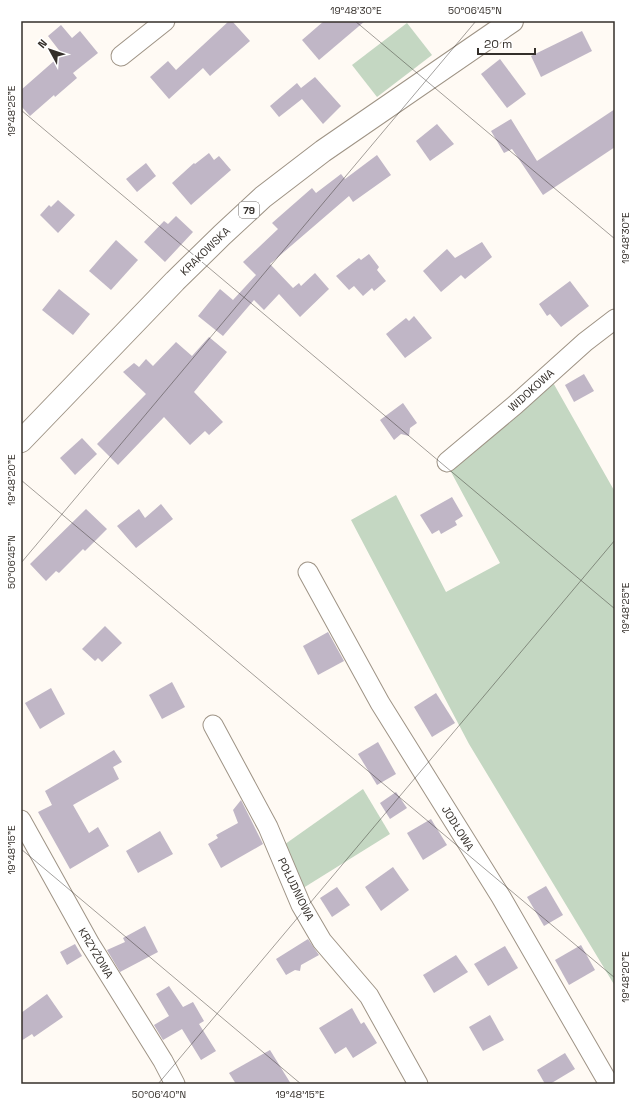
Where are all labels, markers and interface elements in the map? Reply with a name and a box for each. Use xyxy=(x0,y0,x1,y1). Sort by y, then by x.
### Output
text: 19°48'30"E xyxy=(330,4,382,17)
text: 50°06'45"N xyxy=(448,4,502,17)
north arrow xyxy=(30,30,70,70)
scale bar xyxy=(478,30,535,56)
text: N xyxy=(35,36,50,51)
text: 20 m xyxy=(484,36,512,52)
text: 19°48'25"E xyxy=(5,85,18,137)
road number: 79 xyxy=(239,202,259,218)
text: 19°48'30"E xyxy=(619,212,632,264)
street label: KRAKOWSKA xyxy=(177,224,233,278)
street label: WIDOKOWA xyxy=(505,366,557,414)
text: 19°48'20"E xyxy=(5,454,18,506)
text: 50°06'45"N xyxy=(5,535,18,589)
text: 19°48'25"E xyxy=(619,582,632,634)
street label: JODŁOWA xyxy=(439,803,477,853)
text: 19°48'15"E xyxy=(5,825,18,875)
street label: POŁUDNIOWA xyxy=(275,855,317,923)
street label: KRZYŻOWA xyxy=(75,925,117,981)
text: 19°48'20"E xyxy=(619,951,632,1003)
text: 50°06'40"N xyxy=(132,1088,186,1101)
text: 19°48'15"E xyxy=(275,1088,325,1101)

